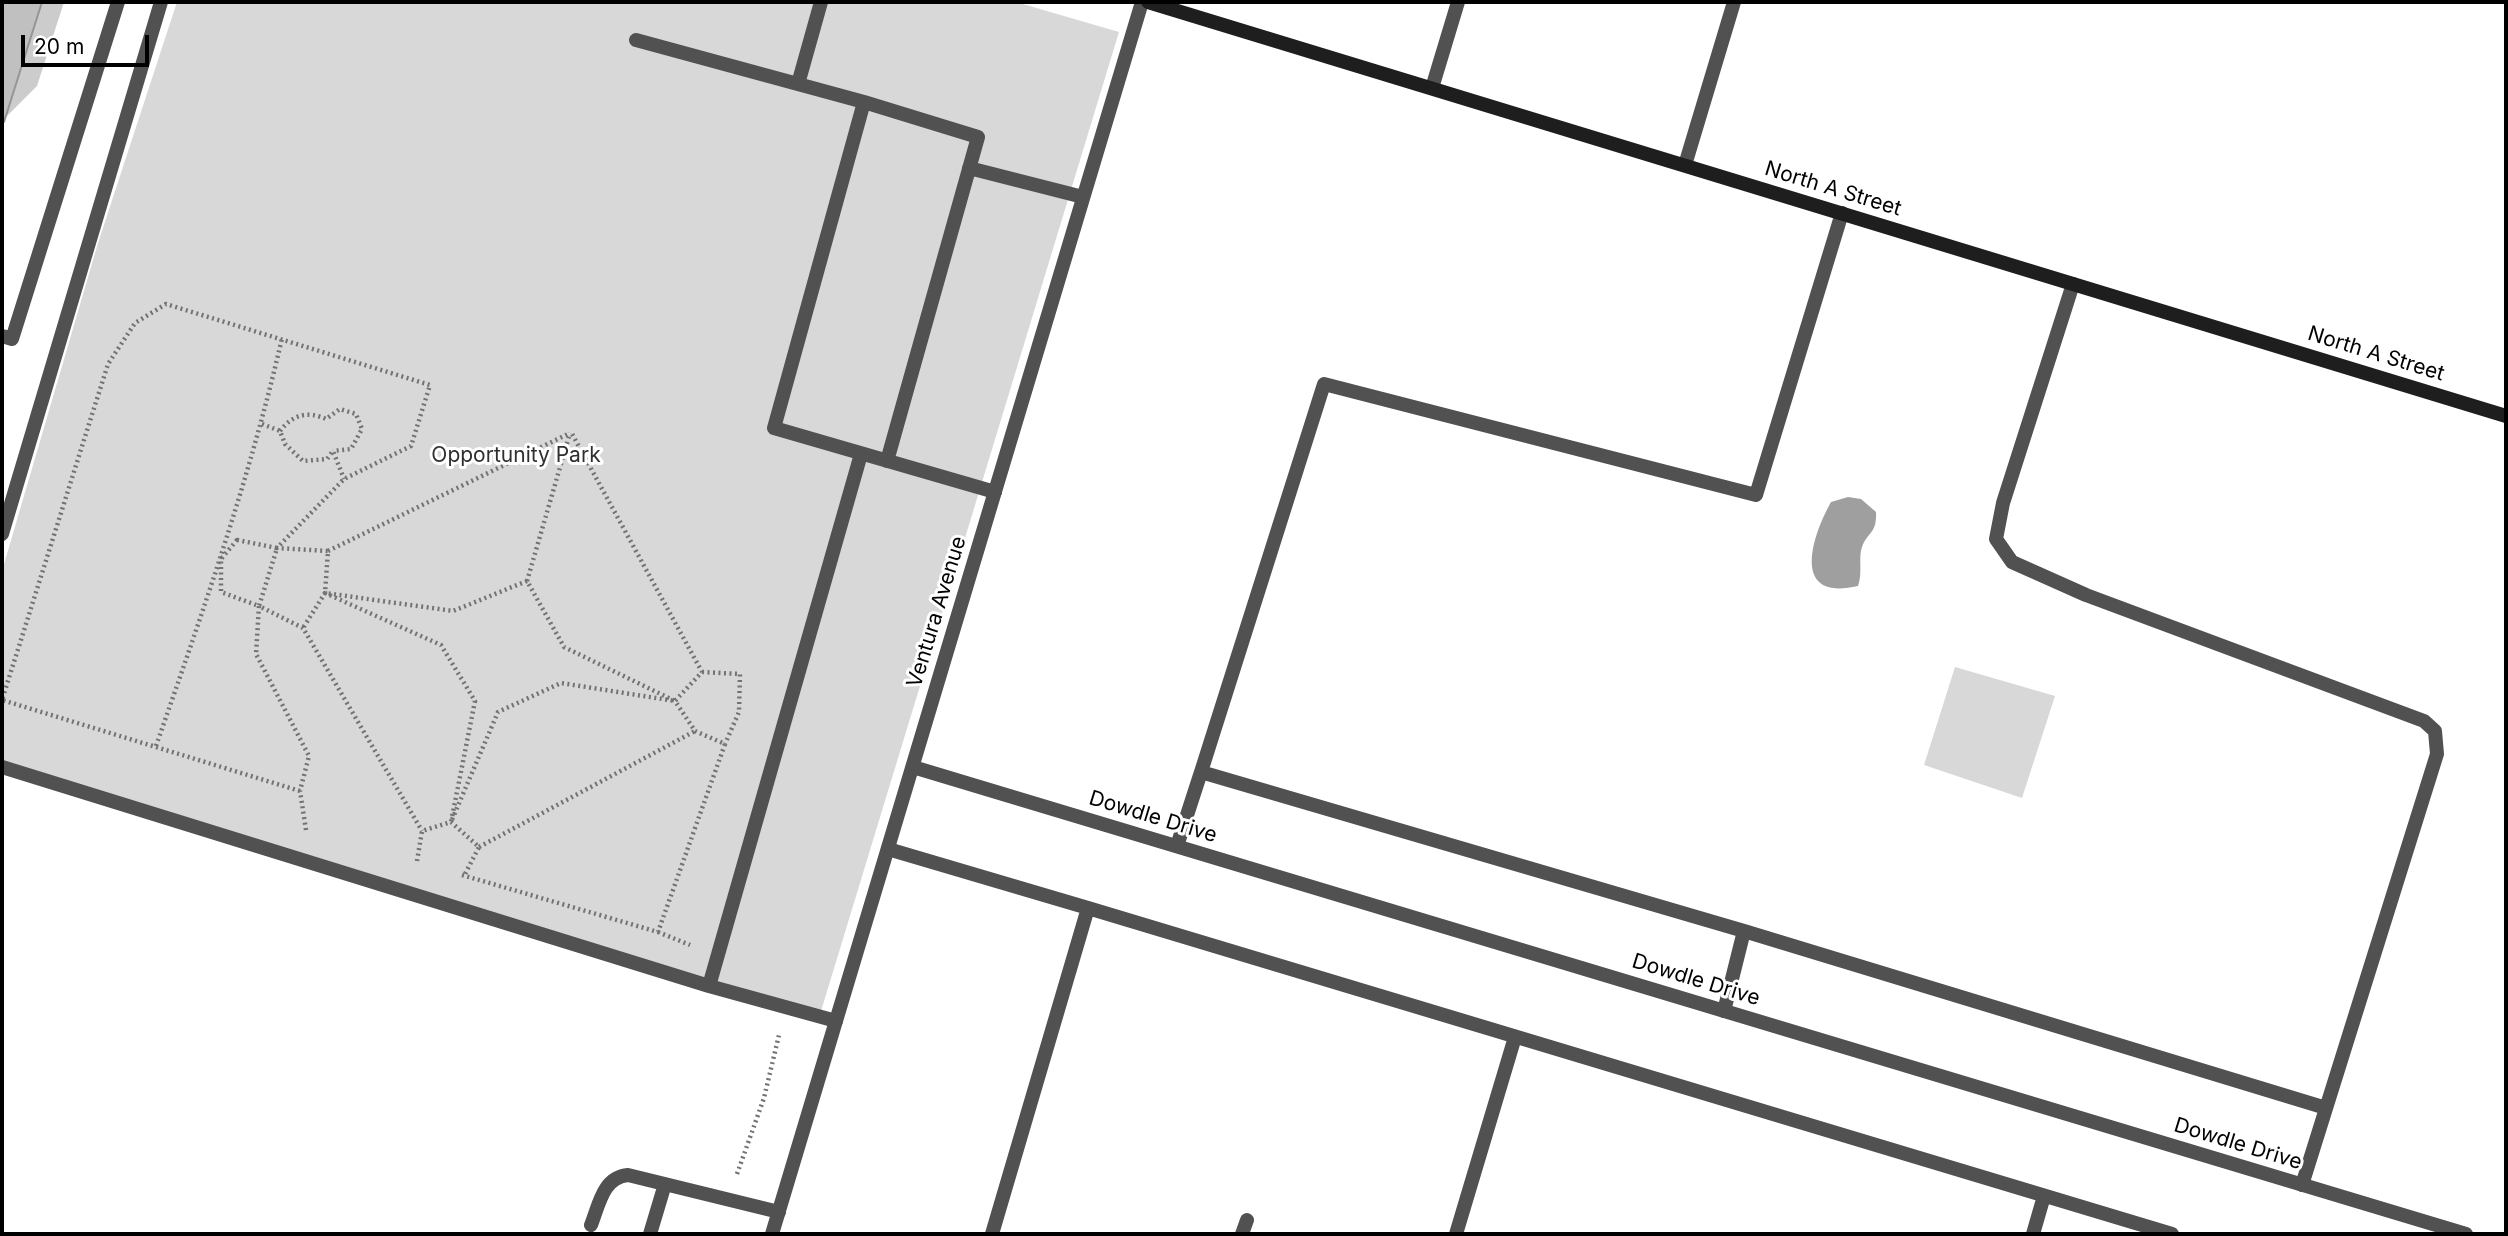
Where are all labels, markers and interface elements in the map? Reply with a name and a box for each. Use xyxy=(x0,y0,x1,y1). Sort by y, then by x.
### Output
scale bar xyxy=(24,21,152,65)
text: 20 m xyxy=(34,34,84,59)
street label: North A Street xyxy=(1762,156,1904,222)
street label: North A Street xyxy=(2305,321,2447,387)
park label: Opportunity Park xyxy=(431,443,601,469)
street label: Ventura Avenue xyxy=(902,533,972,691)
street label: Dowdle Drive xyxy=(1086,786,1220,848)
street label: Dowdle Drive xyxy=(1629,949,1763,1011)
street label: Dowdle Drive xyxy=(2171,1113,2305,1175)

